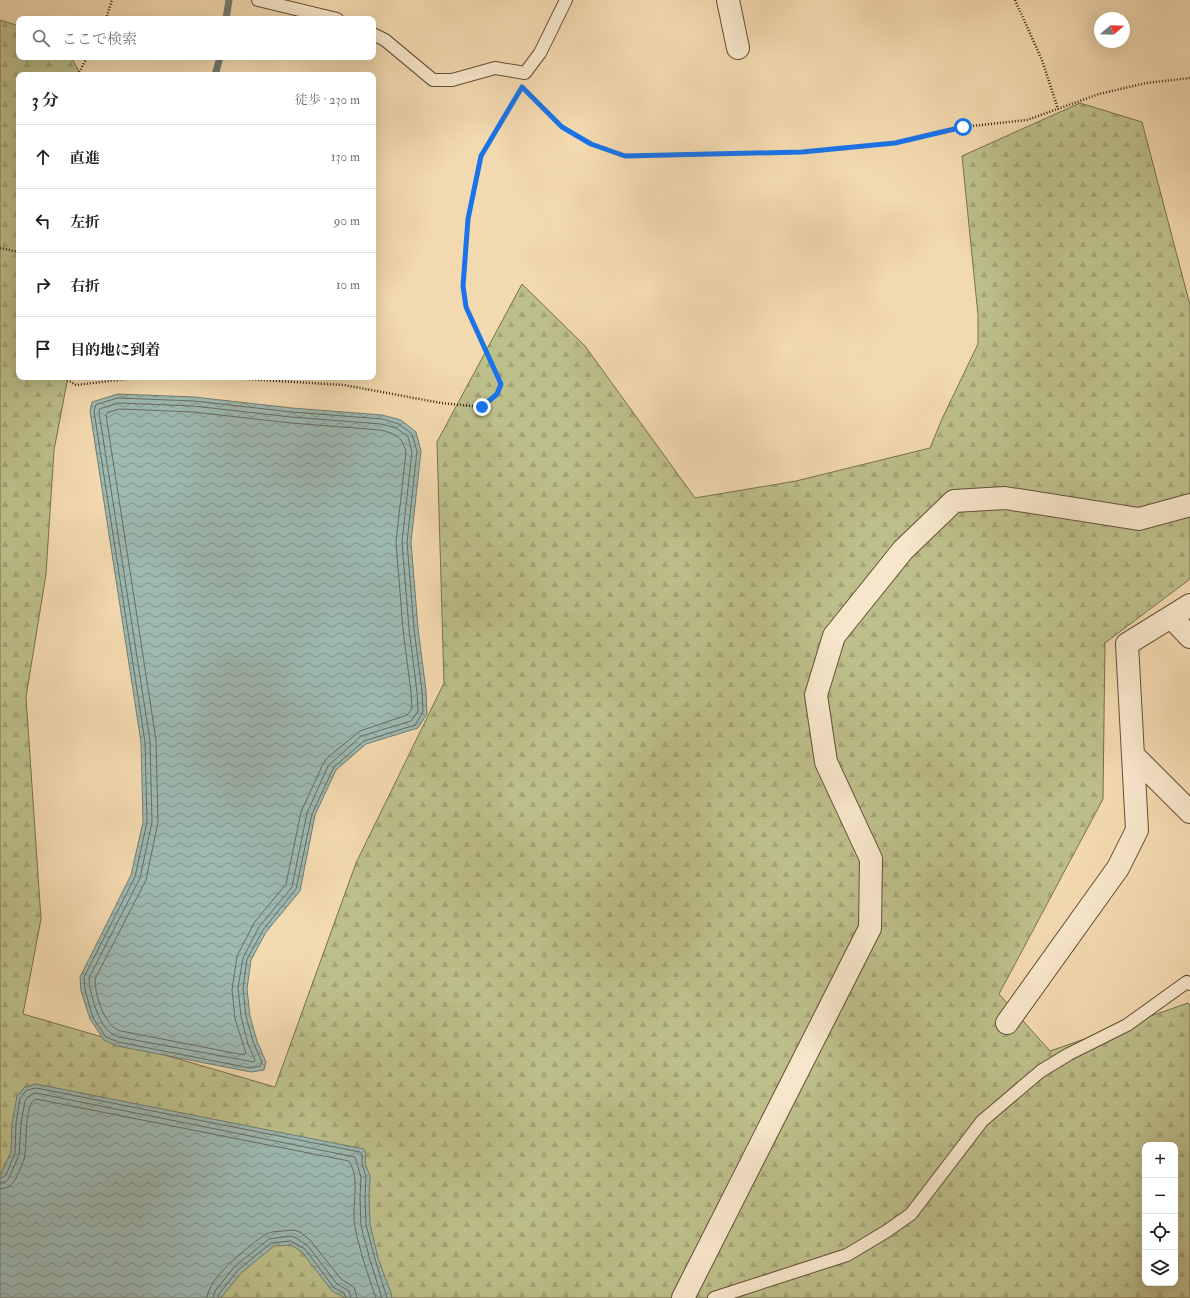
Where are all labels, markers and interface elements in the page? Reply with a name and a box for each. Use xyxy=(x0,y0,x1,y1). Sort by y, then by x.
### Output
north arrow xyxy=(1094,12,1130,48)
search box xyxy=(16,16,376,60)
icon: search xyxy=(30,27,52,49)
text: ここで検索 xyxy=(62,30,137,49)
text: 3 分 xyxy=(32,90,59,111)
text: 徒歩 · 230 m xyxy=(295,92,360,108)
route start xyxy=(954,118,972,136)
icon: ahead xyxy=(32,146,54,168)
text: 直進 xyxy=(70,149,100,168)
text: 130 m xyxy=(331,149,360,165)
icon: left xyxy=(32,210,54,232)
text: 左折 xyxy=(70,213,100,232)
text: 90 m xyxy=(334,213,360,229)
icon: right xyxy=(32,274,54,296)
text: 右折 xyxy=(70,277,100,296)
text: 10 m xyxy=(336,277,360,293)
icon: arrive xyxy=(32,338,54,360)
text: 目的地に到着 xyxy=(70,341,160,360)
route end xyxy=(473,398,491,416)
map controls xyxy=(1142,1142,1178,1286)
button: + xyxy=(1142,1142,1178,1178)
button: − xyxy=(1142,1178,1178,1214)
button: locate xyxy=(1142,1214,1178,1250)
button: layers xyxy=(1142,1250,1178,1286)

